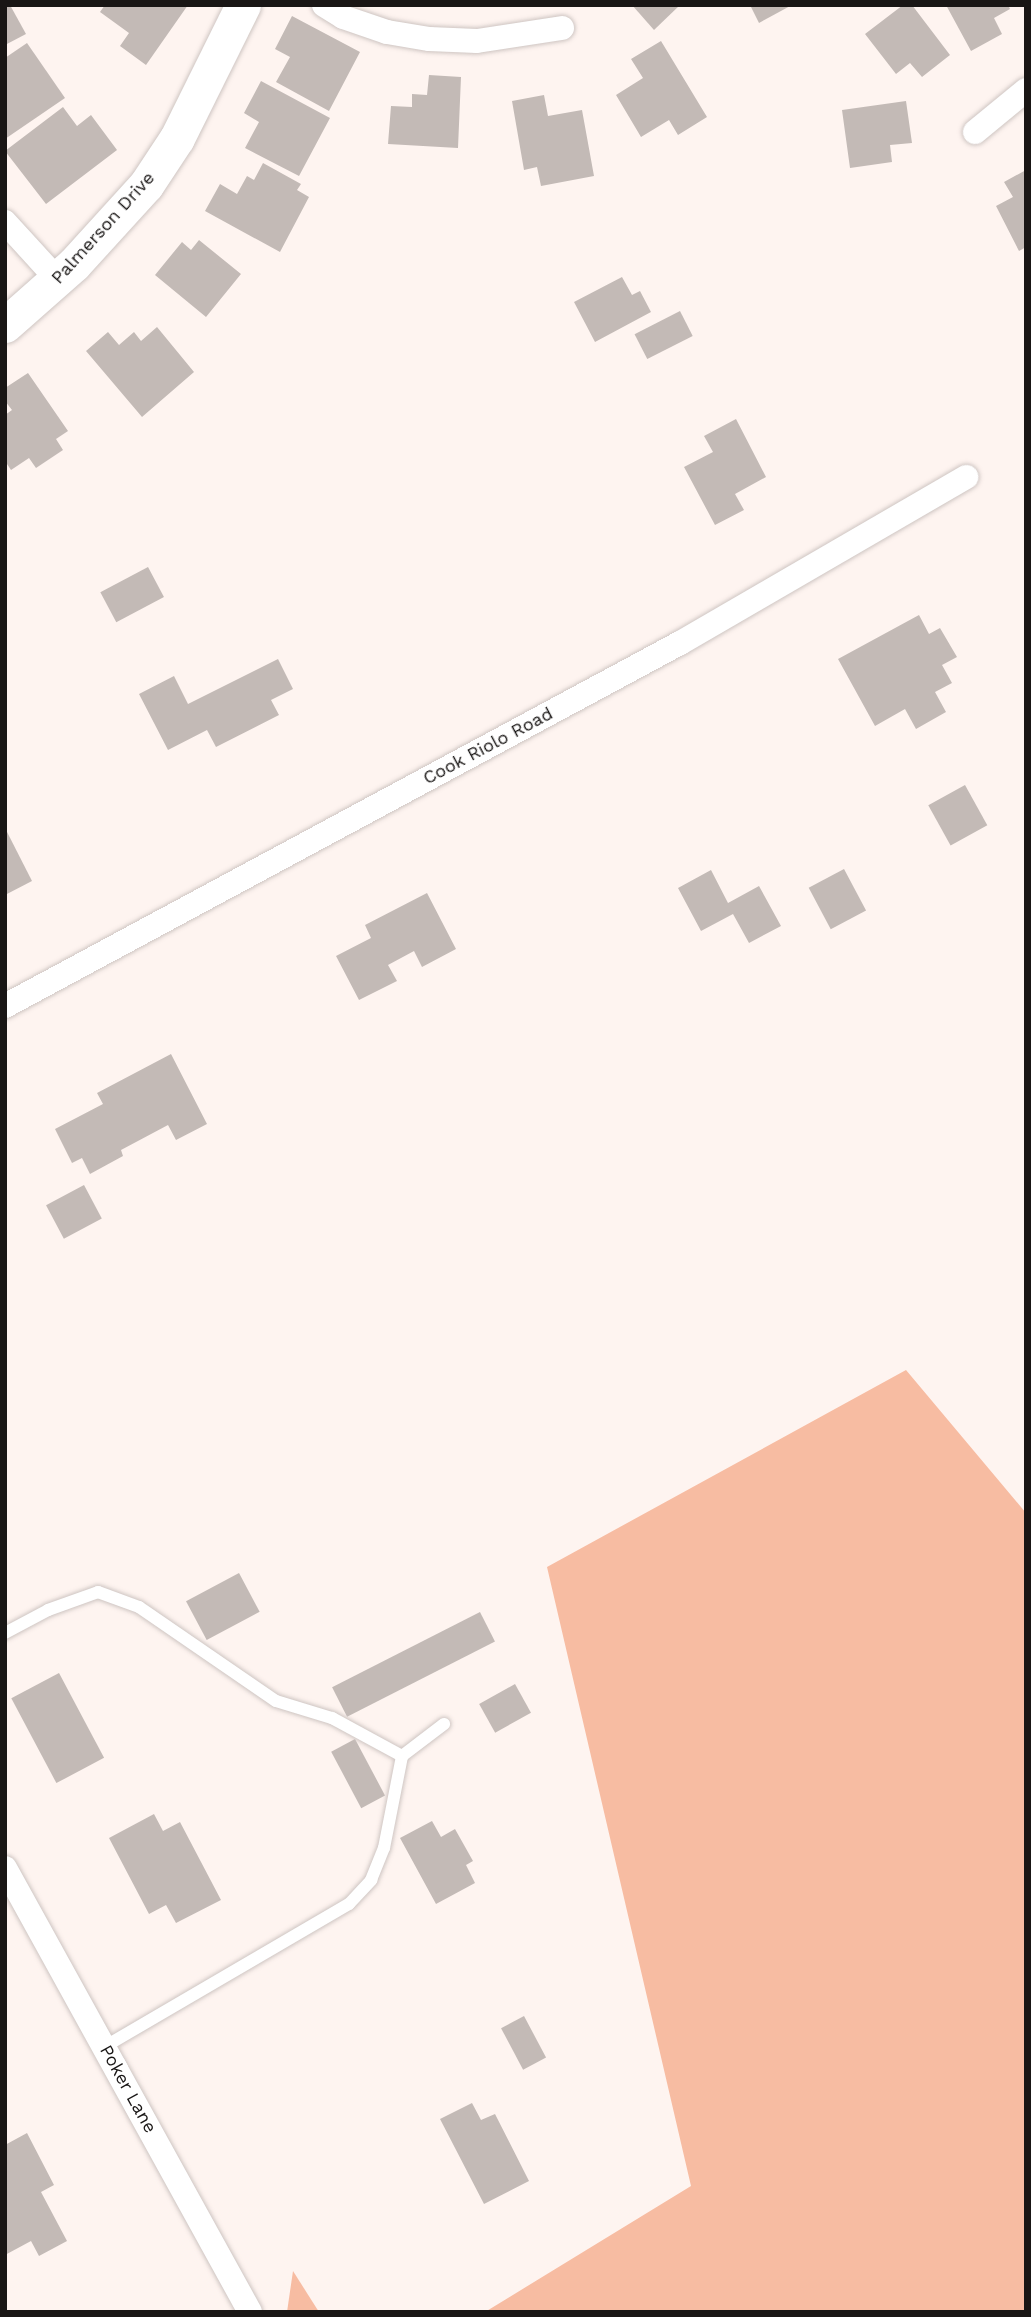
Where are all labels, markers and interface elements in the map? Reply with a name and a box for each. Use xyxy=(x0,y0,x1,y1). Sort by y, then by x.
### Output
street label: Palmerson Drive xyxy=(47,167,159,289)
street label: Cook Riolo Road xyxy=(419,703,557,789)
street label: Poker Lane xyxy=(95,2041,161,2137)

